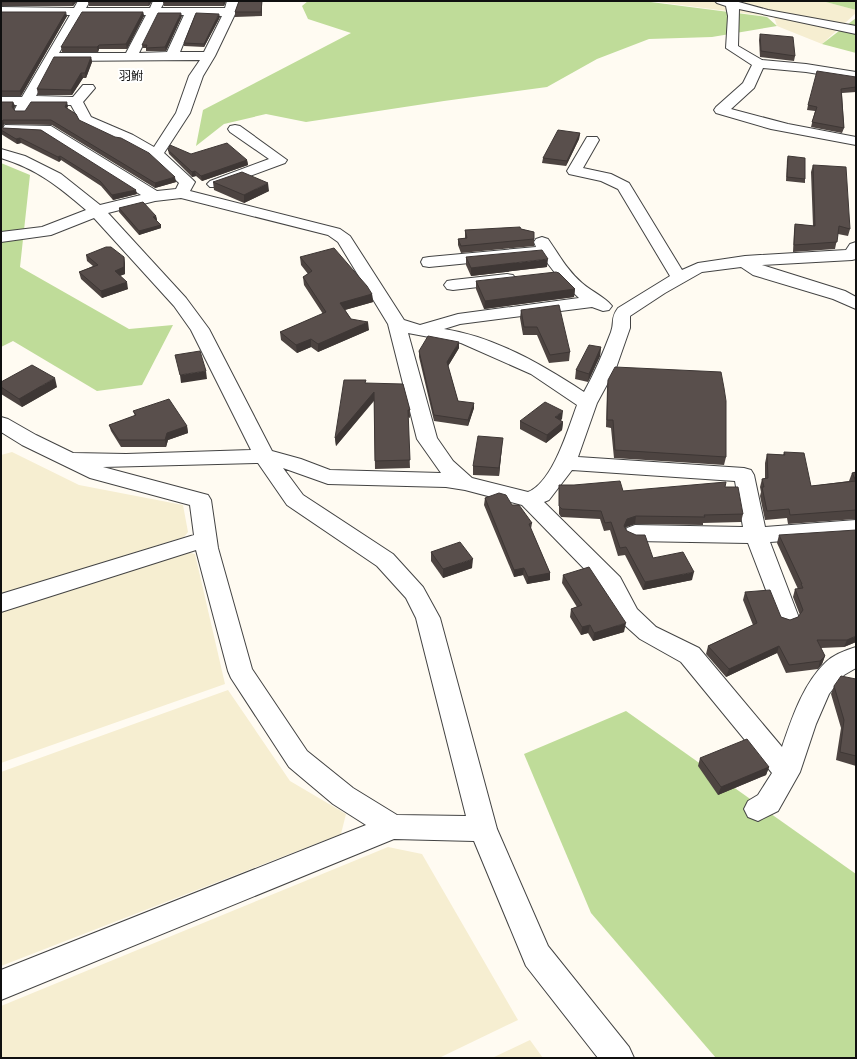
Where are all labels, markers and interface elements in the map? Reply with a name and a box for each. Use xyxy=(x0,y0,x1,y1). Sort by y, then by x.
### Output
district label: 羽鮒 xyxy=(119,68,143,83)

